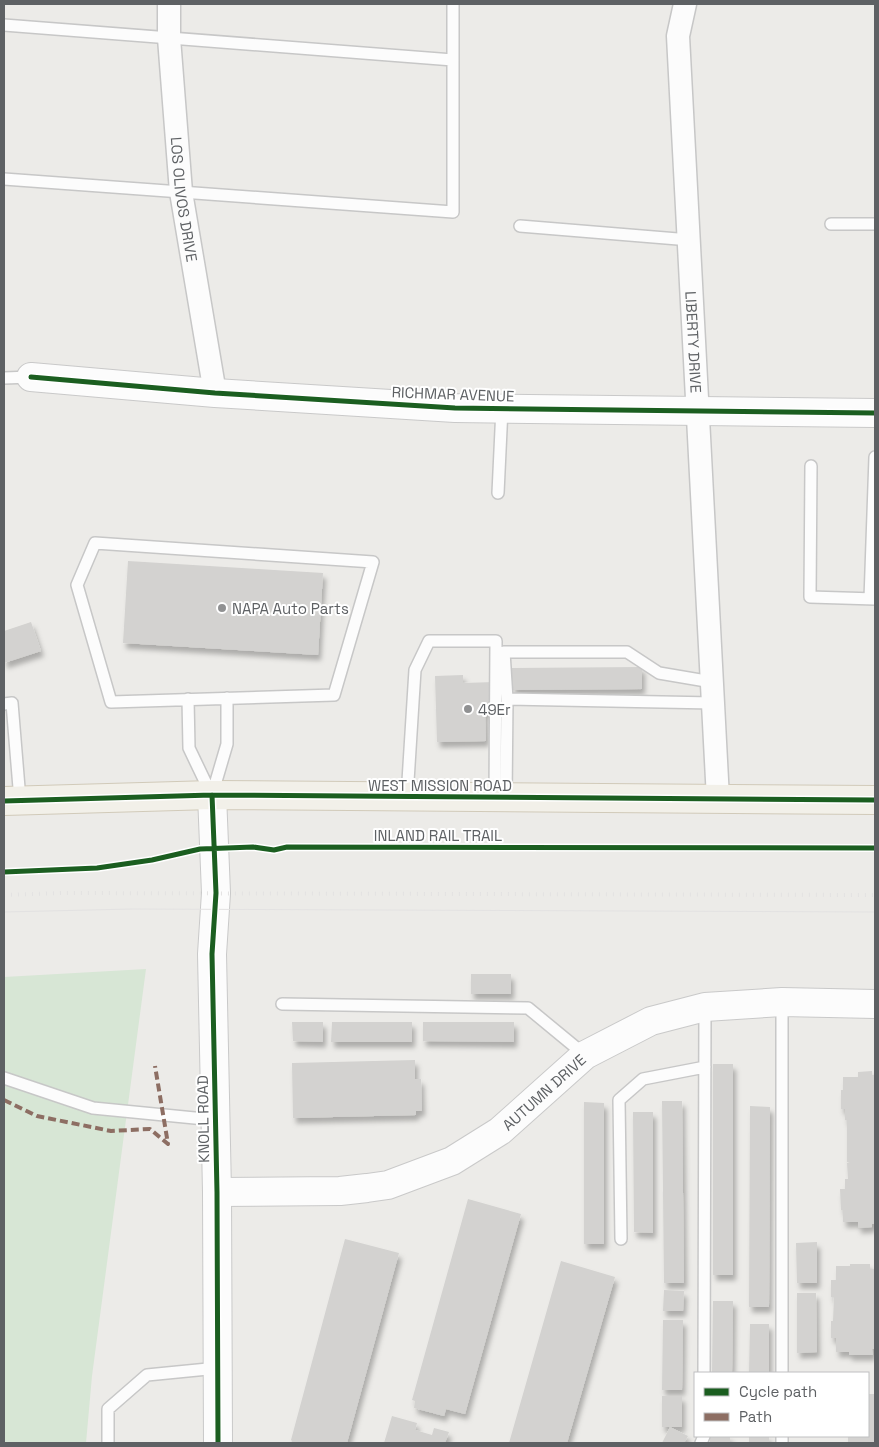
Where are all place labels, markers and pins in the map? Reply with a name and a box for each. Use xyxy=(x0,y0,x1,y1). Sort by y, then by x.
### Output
place label: NAPA Auto Parts xyxy=(232,599,349,618)
marker: NAPA Auto Parts xyxy=(216,602,228,614)
place label: 49Er xyxy=(478,700,511,719)
marker: 49Er xyxy=(462,703,474,715)

